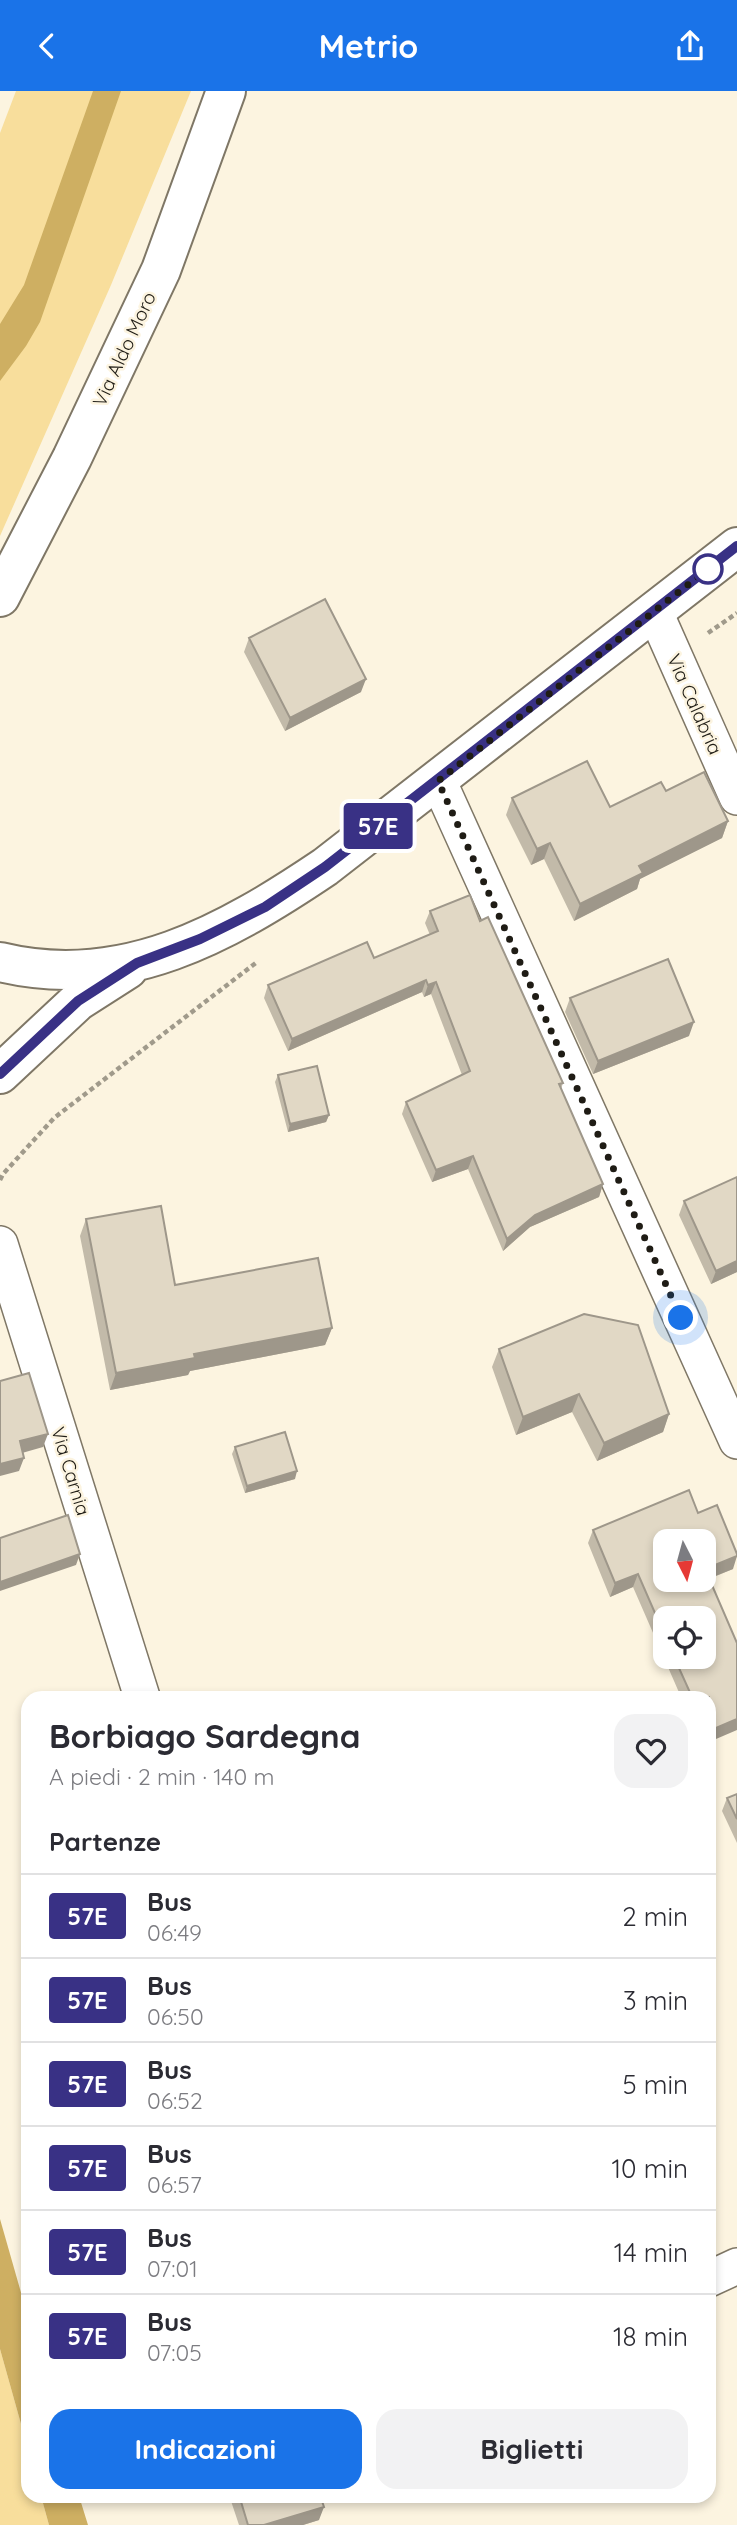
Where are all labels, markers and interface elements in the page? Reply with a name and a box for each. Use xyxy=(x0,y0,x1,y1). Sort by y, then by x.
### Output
text: Metrio xyxy=(319,26,418,66)
icon: back xyxy=(28,27,66,65)
icon: share xyxy=(671,27,709,65)
street label: Via Aldo Moro xyxy=(87,288,161,410)
unlabelled marker xyxy=(693,554,723,584)
street label: Via Calabria xyxy=(662,650,728,758)
line badge: 57E xyxy=(338,803,418,849)
text: 57E xyxy=(358,811,398,841)
your location xyxy=(663,1300,698,1335)
street label: Via Carnia xyxy=(46,1424,96,1518)
north arrow xyxy=(653,1529,716,1593)
map controls xyxy=(653,1529,716,1669)
button: locate xyxy=(653,1606,716,1669)
button: heart xyxy=(614,1714,688,1788)
text: Borbiago Sardegna xyxy=(49,1715,360,1756)
text: A piedi · 2 min · 140 m xyxy=(49,1762,274,1791)
text: Partenze xyxy=(49,1825,161,1858)
text: Bus xyxy=(147,1885,192,1918)
text: 2 min xyxy=(622,1900,688,1933)
text: 57E xyxy=(67,1901,108,1931)
text: 06:49 xyxy=(147,1918,202,1947)
text: Bus xyxy=(147,1969,192,2002)
text: 3 min xyxy=(623,1984,688,2017)
text: 57E xyxy=(67,1985,108,2015)
text: 06:50 xyxy=(147,2002,204,2031)
text: Bus xyxy=(147,2053,192,2086)
text: 5 min xyxy=(622,2068,688,2101)
text: 57E xyxy=(67,2069,108,2099)
text: 06:52 xyxy=(147,2086,203,2115)
text: Bus xyxy=(147,2137,192,2170)
text: 10 min xyxy=(612,2152,688,2185)
text: 57E xyxy=(67,2153,108,2183)
text: 06:57 xyxy=(147,2170,202,2199)
text: Bus xyxy=(147,2221,192,2254)
text: 14 min xyxy=(614,2236,688,2269)
text: 57E xyxy=(67,2237,108,2267)
text: 07:01 xyxy=(147,2254,198,2283)
text: Bus xyxy=(147,2305,192,2338)
text: 18 min xyxy=(613,2320,688,2353)
text: 57E xyxy=(67,2321,108,2351)
text: 07:05 xyxy=(147,2338,202,2367)
button: Indicazioni xyxy=(49,2409,362,2489)
button: Biglietti xyxy=(376,2409,688,2489)

